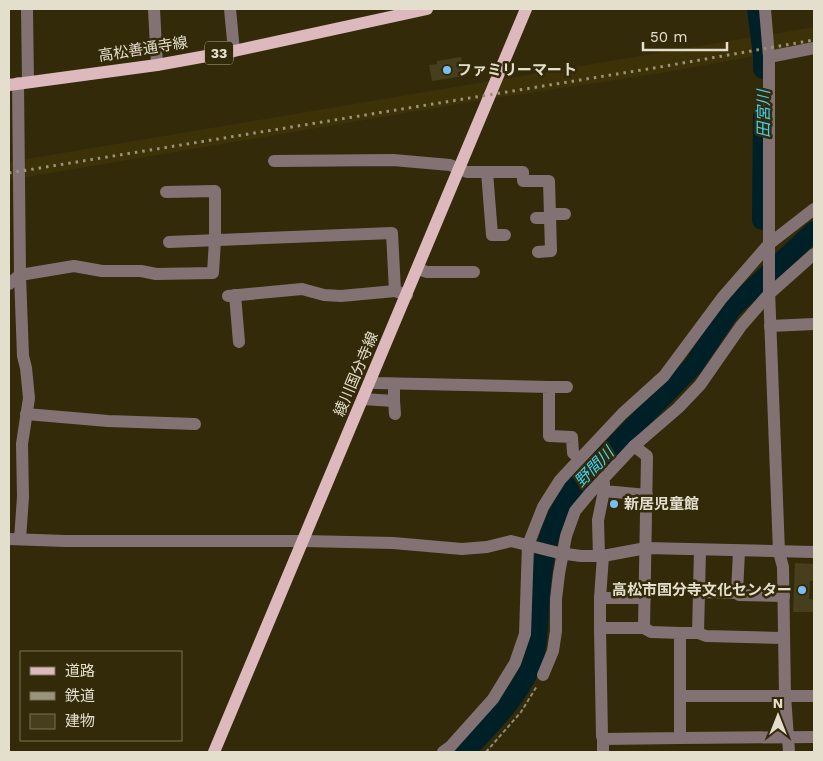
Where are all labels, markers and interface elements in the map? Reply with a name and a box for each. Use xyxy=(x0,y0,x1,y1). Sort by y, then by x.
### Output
scale bar xyxy=(643,20,727,52)
text: 50 m xyxy=(650,28,687,46)
street label: 高松善通寺線 xyxy=(97,33,189,65)
road number: 33 xyxy=(205,42,233,64)
place label: ファミリーマート xyxy=(457,61,577,79)
marker: ファミリーマート xyxy=(441,64,453,76)
water label: 田宮川 xyxy=(754,88,773,138)
street label: 綾川国分寺線 xyxy=(330,329,382,419)
water label: 野間川 xyxy=(570,442,619,491)
place label: 新居児童館 xyxy=(624,495,699,513)
marker: 新居児童館 xyxy=(608,498,620,510)
place label: 高松市国分寺文化センター xyxy=(612,581,792,599)
marker: 高松市国分寺文化センター xyxy=(796,584,808,596)
legend xyxy=(20,651,182,741)
text: 道路 xyxy=(65,662,95,680)
text: 鉄道 xyxy=(65,687,95,705)
north arrow xyxy=(753,691,803,741)
text: N xyxy=(773,695,783,711)
text: 建物 xyxy=(65,712,95,730)

